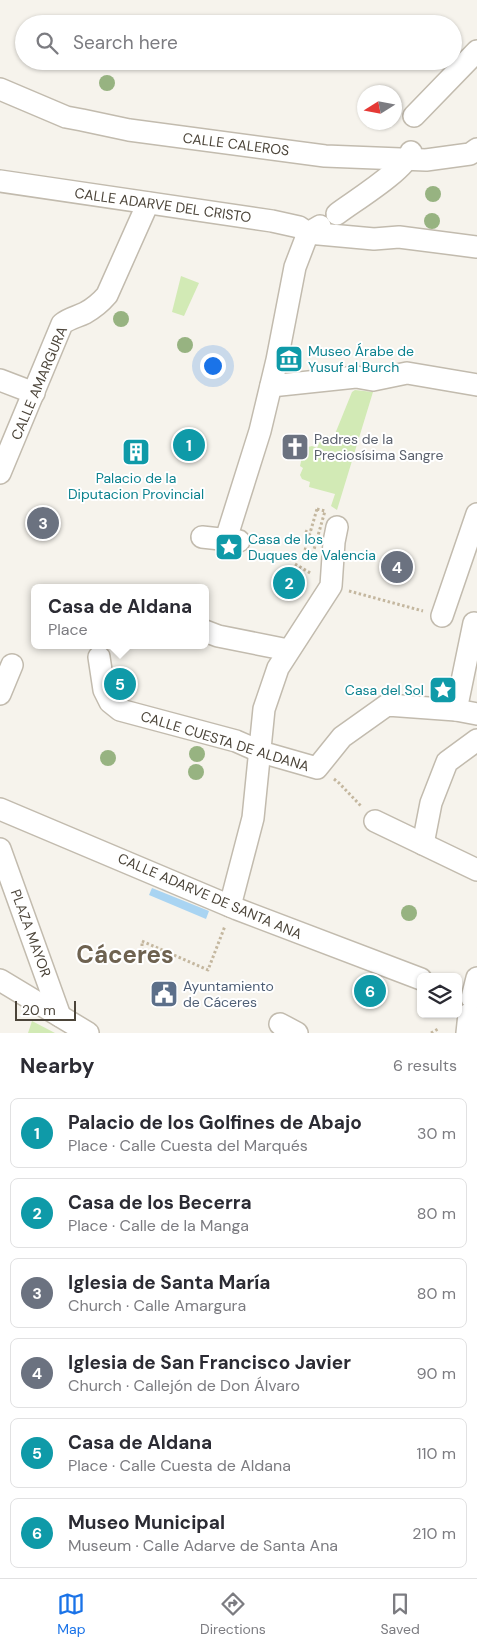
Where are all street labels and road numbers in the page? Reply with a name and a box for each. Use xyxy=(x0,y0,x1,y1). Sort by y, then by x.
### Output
street label: CALLE CALEROS xyxy=(182,129,290,159)
street label: CALLE ADARVE DEL CRISTO xyxy=(73,184,253,226)
street label: CALLE AMARGURA xyxy=(7,324,71,442)
street label: CALLE CUESTA DE ALDANA xyxy=(138,707,312,775)
street label: CALLE ADARVE DE SANTA ANA xyxy=(115,849,305,943)
street label: PLAZA MAYOR xyxy=(7,887,55,979)

